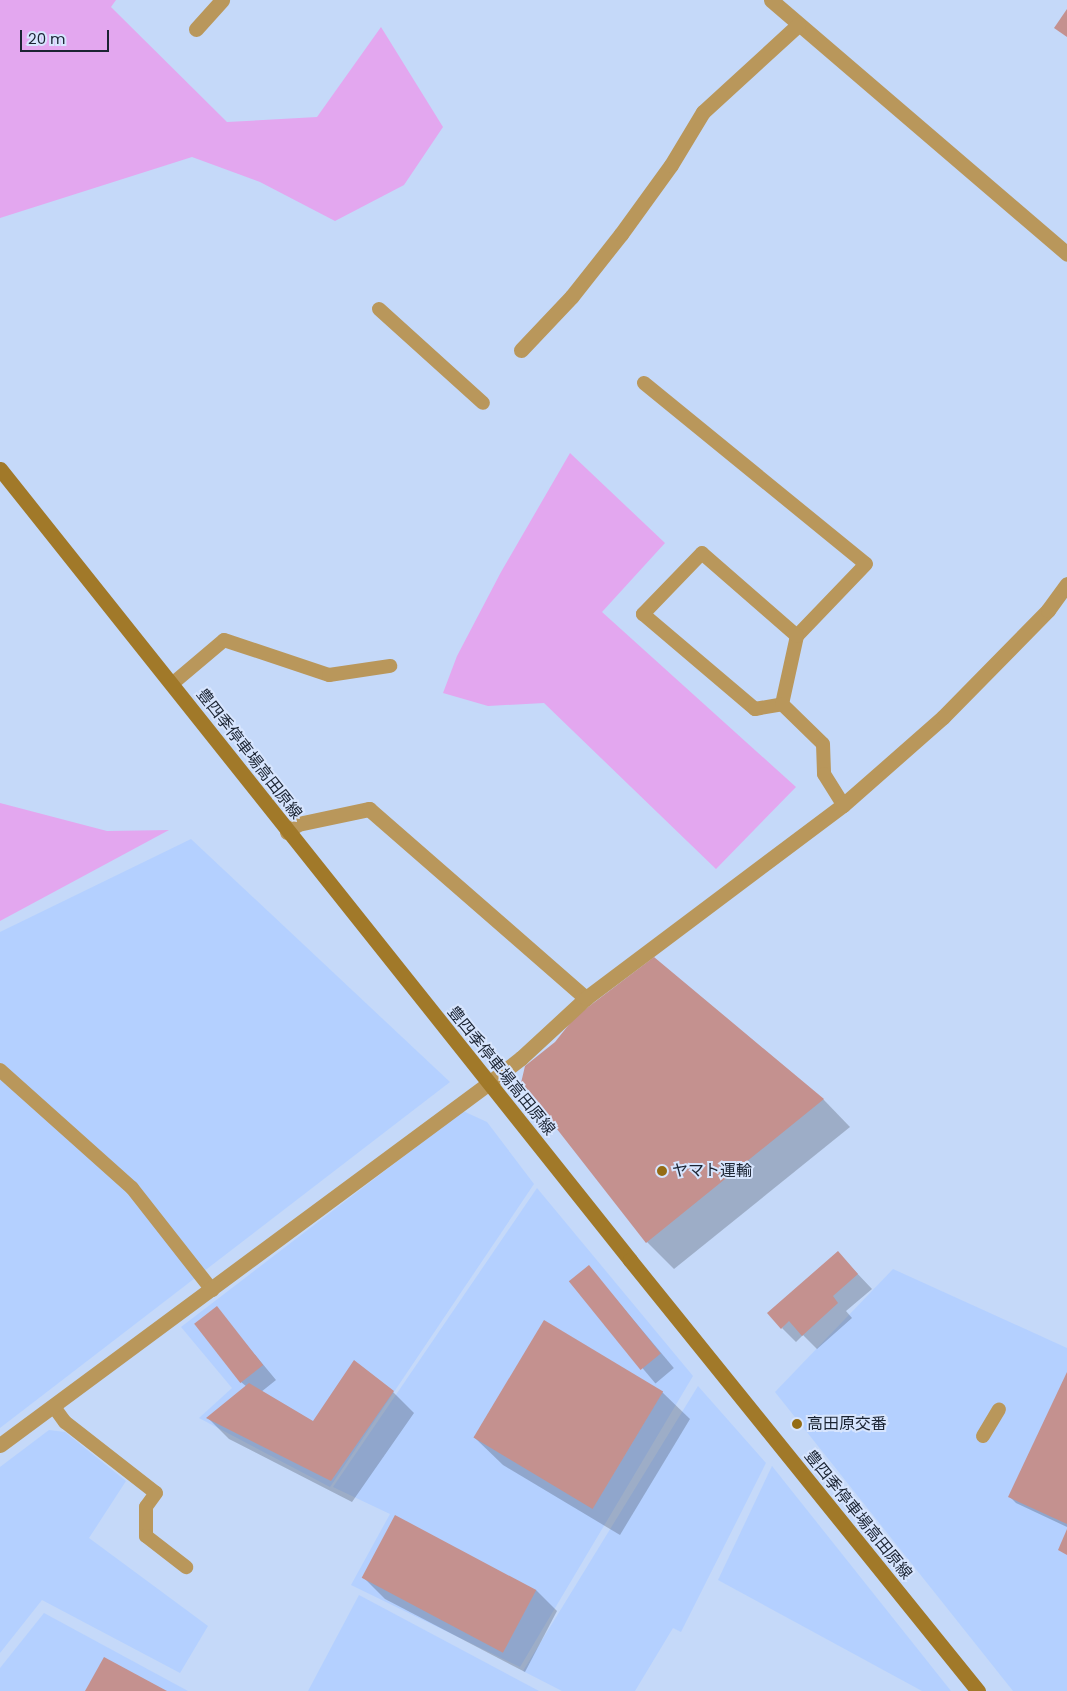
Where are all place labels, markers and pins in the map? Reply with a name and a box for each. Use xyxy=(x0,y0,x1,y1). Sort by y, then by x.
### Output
place label: ヤマト運輸 xyxy=(672,1161,752,1181)
marker: ヤマト運輸 xyxy=(656,1165,668,1177)
place label: 高田原交番 xyxy=(807,1414,887,1434)
marker: 高田原交番 xyxy=(791,1418,803,1430)

